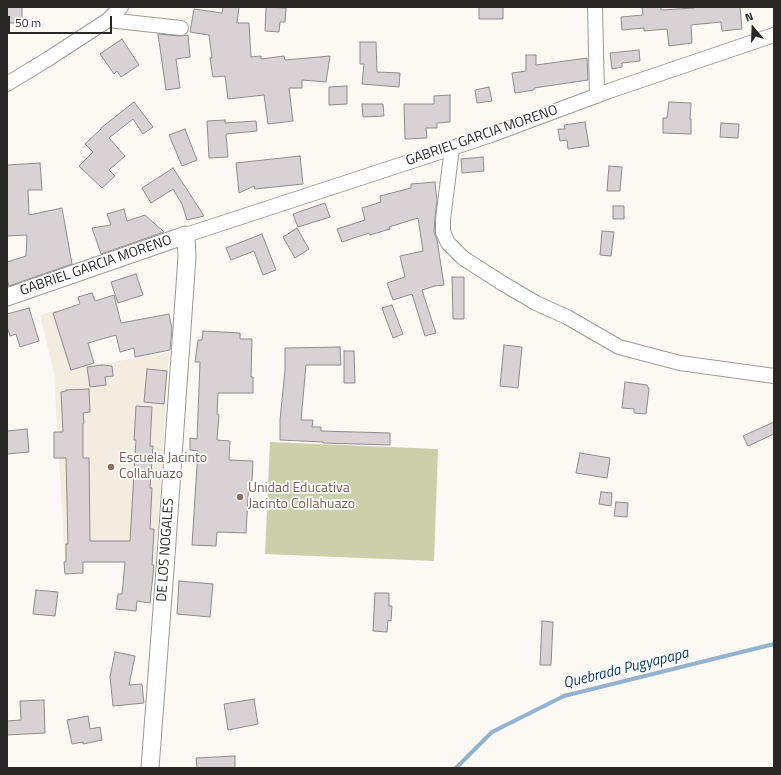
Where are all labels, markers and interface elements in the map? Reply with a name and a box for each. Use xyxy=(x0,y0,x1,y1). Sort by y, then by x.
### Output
scale bar xyxy=(10,8,114,34)
north arrow xyxy=(733,8,773,48)
text: N xyxy=(743,8,755,25)
text: 50 m xyxy=(15,13,41,32)
street label: GABRIEL GARCIA MORENO xyxy=(404,102,560,170)
street label: GABRIEL GARCIA MORENO xyxy=(18,232,174,300)
place label: Escuela Jacinto Collahuazo xyxy=(119,451,207,484)
marker: Escuela Jacinto Collahuazo xyxy=(106,462,116,472)
place label: Unidad Educativa Jacinto Collahuazo xyxy=(248,481,355,514)
marker: Unidad Educativa Jacinto Collahuazo xyxy=(235,492,245,502)
street label: DE LOS NOGALES xyxy=(154,498,178,602)
water label: Quebrada Pugyapapa xyxy=(562,645,690,693)

